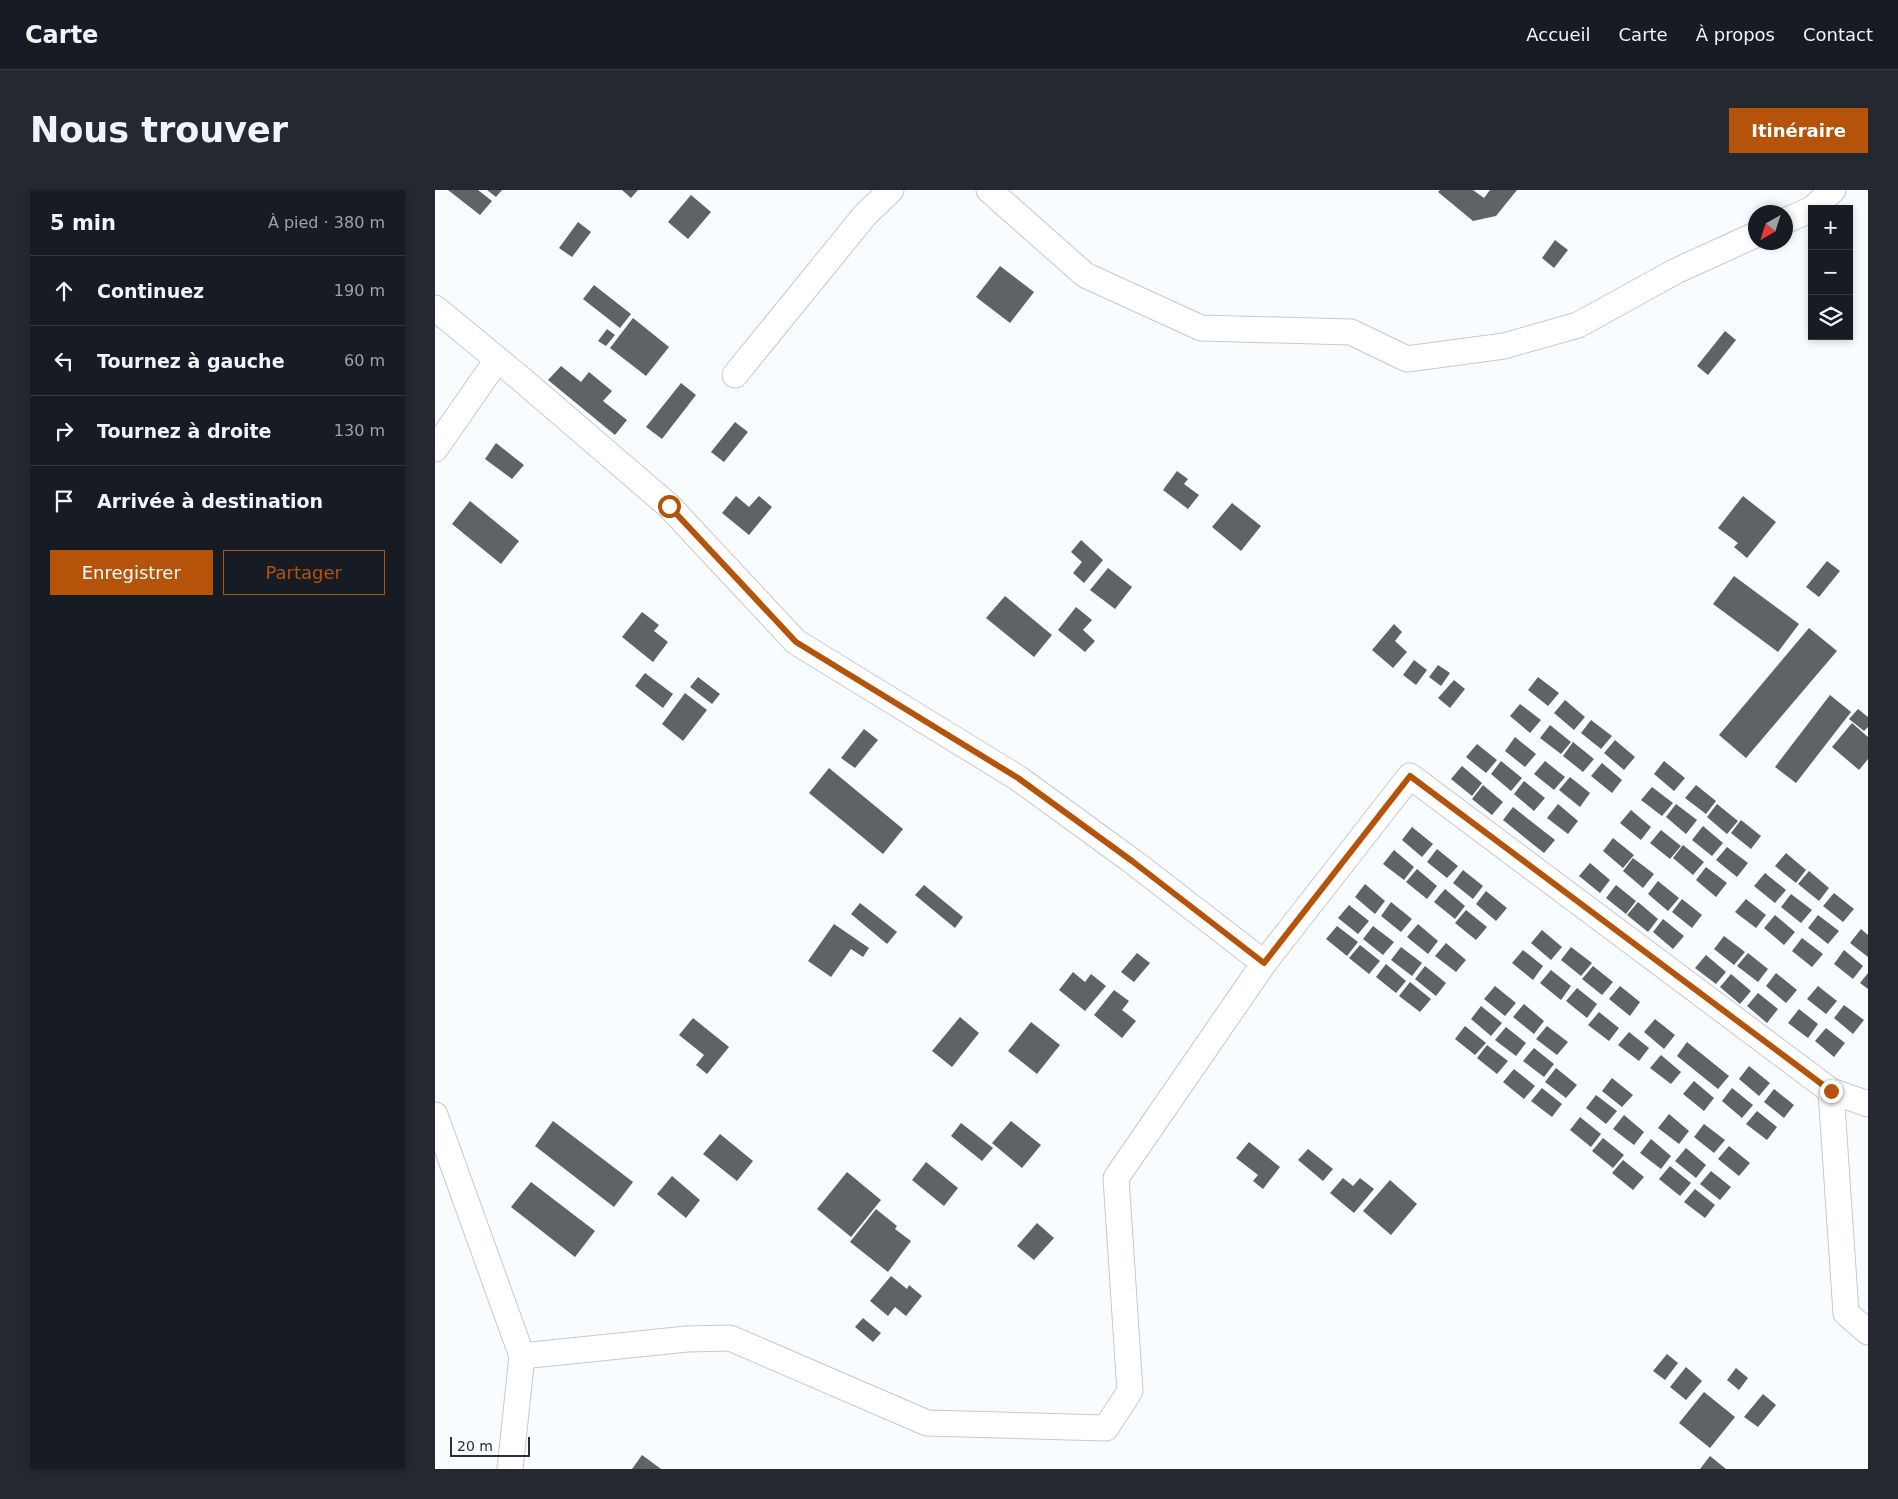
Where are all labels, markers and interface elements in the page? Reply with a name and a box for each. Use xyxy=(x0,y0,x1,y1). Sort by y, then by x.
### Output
text: Carte xyxy=(25,21,98,49)
text: Accueil xyxy=(1526,24,1591,45)
text: Carte xyxy=(1619,24,1668,45)
text: À propos xyxy=(1696,24,1775,45)
text: Contact xyxy=(1803,24,1873,45)
button: Itinéraire xyxy=(1729,108,1868,153)
text: Nous trouver xyxy=(30,110,288,150)
north arrow xyxy=(1748,205,1793,250)
map controls xyxy=(1808,205,1853,340)
button: + xyxy=(1808,205,1853,250)
text: 5 min xyxy=(50,211,116,235)
text: À pied · 380 m xyxy=(268,213,385,232)
button: − xyxy=(1808,250,1853,295)
icon: ahead xyxy=(50,277,78,305)
text: Continuez xyxy=(97,280,204,302)
text: 190 m xyxy=(334,281,385,300)
button: layers xyxy=(1808,295,1853,340)
icon: left xyxy=(50,347,78,375)
text: Tournez à gauche xyxy=(97,350,285,372)
text: 60 m xyxy=(344,351,385,370)
icon: right xyxy=(50,417,78,445)
text: Tournez à droite xyxy=(97,420,271,442)
text: 130 m xyxy=(334,421,385,440)
icon: arrive xyxy=(50,487,78,515)
text: Arrivée à destination xyxy=(97,490,323,512)
route start xyxy=(658,495,681,518)
button: Enregistrer xyxy=(50,550,213,595)
button: Partager xyxy=(223,550,385,595)
route end xyxy=(1820,1080,1843,1103)
scale bar xyxy=(450,1434,530,1457)
text: 20 m xyxy=(457,1438,493,1454)

